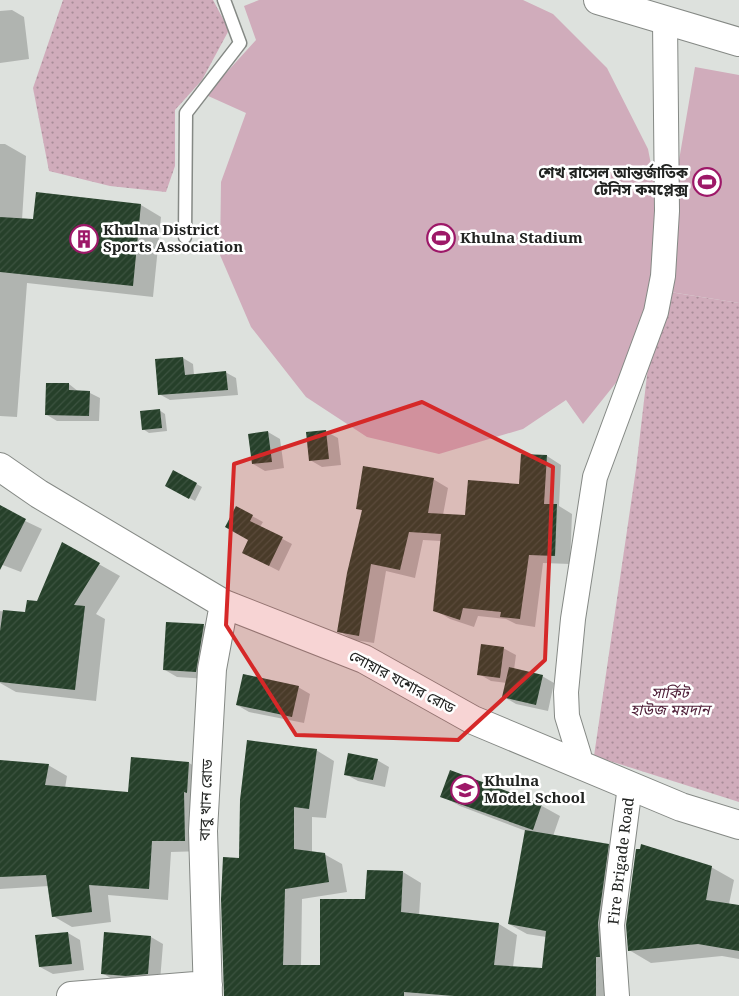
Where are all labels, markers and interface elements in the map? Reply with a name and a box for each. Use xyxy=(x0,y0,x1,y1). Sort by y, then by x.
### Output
place label: শেখ রাসেল আন্তর্জাতিক টেনিস কমপ্লেক্স xyxy=(538,162,689,199)
sports icon: শেখ রাসেল আন্তর্জাতিক টেনিস কমপ্লেক্স xyxy=(692,167,722,197)
place label: Khulna District Sports Association xyxy=(103,219,243,256)
sports icon: Khulna Stadium xyxy=(426,223,456,253)
building icon: Khulna District Sports Association xyxy=(69,224,99,254)
place label: Khulna Stadium xyxy=(460,227,583,247)
street label: লোয়ার যশোর রোড xyxy=(346,645,459,718)
park label: সার্কিট হাউজ ময়দান xyxy=(630,682,713,719)
street label: বাবু খান রোড xyxy=(194,759,216,842)
place label: Khulna Model School xyxy=(484,770,586,807)
school or university icon: Khulna Model School xyxy=(450,775,480,805)
street label: Fire Brigade Road xyxy=(602,796,638,926)

